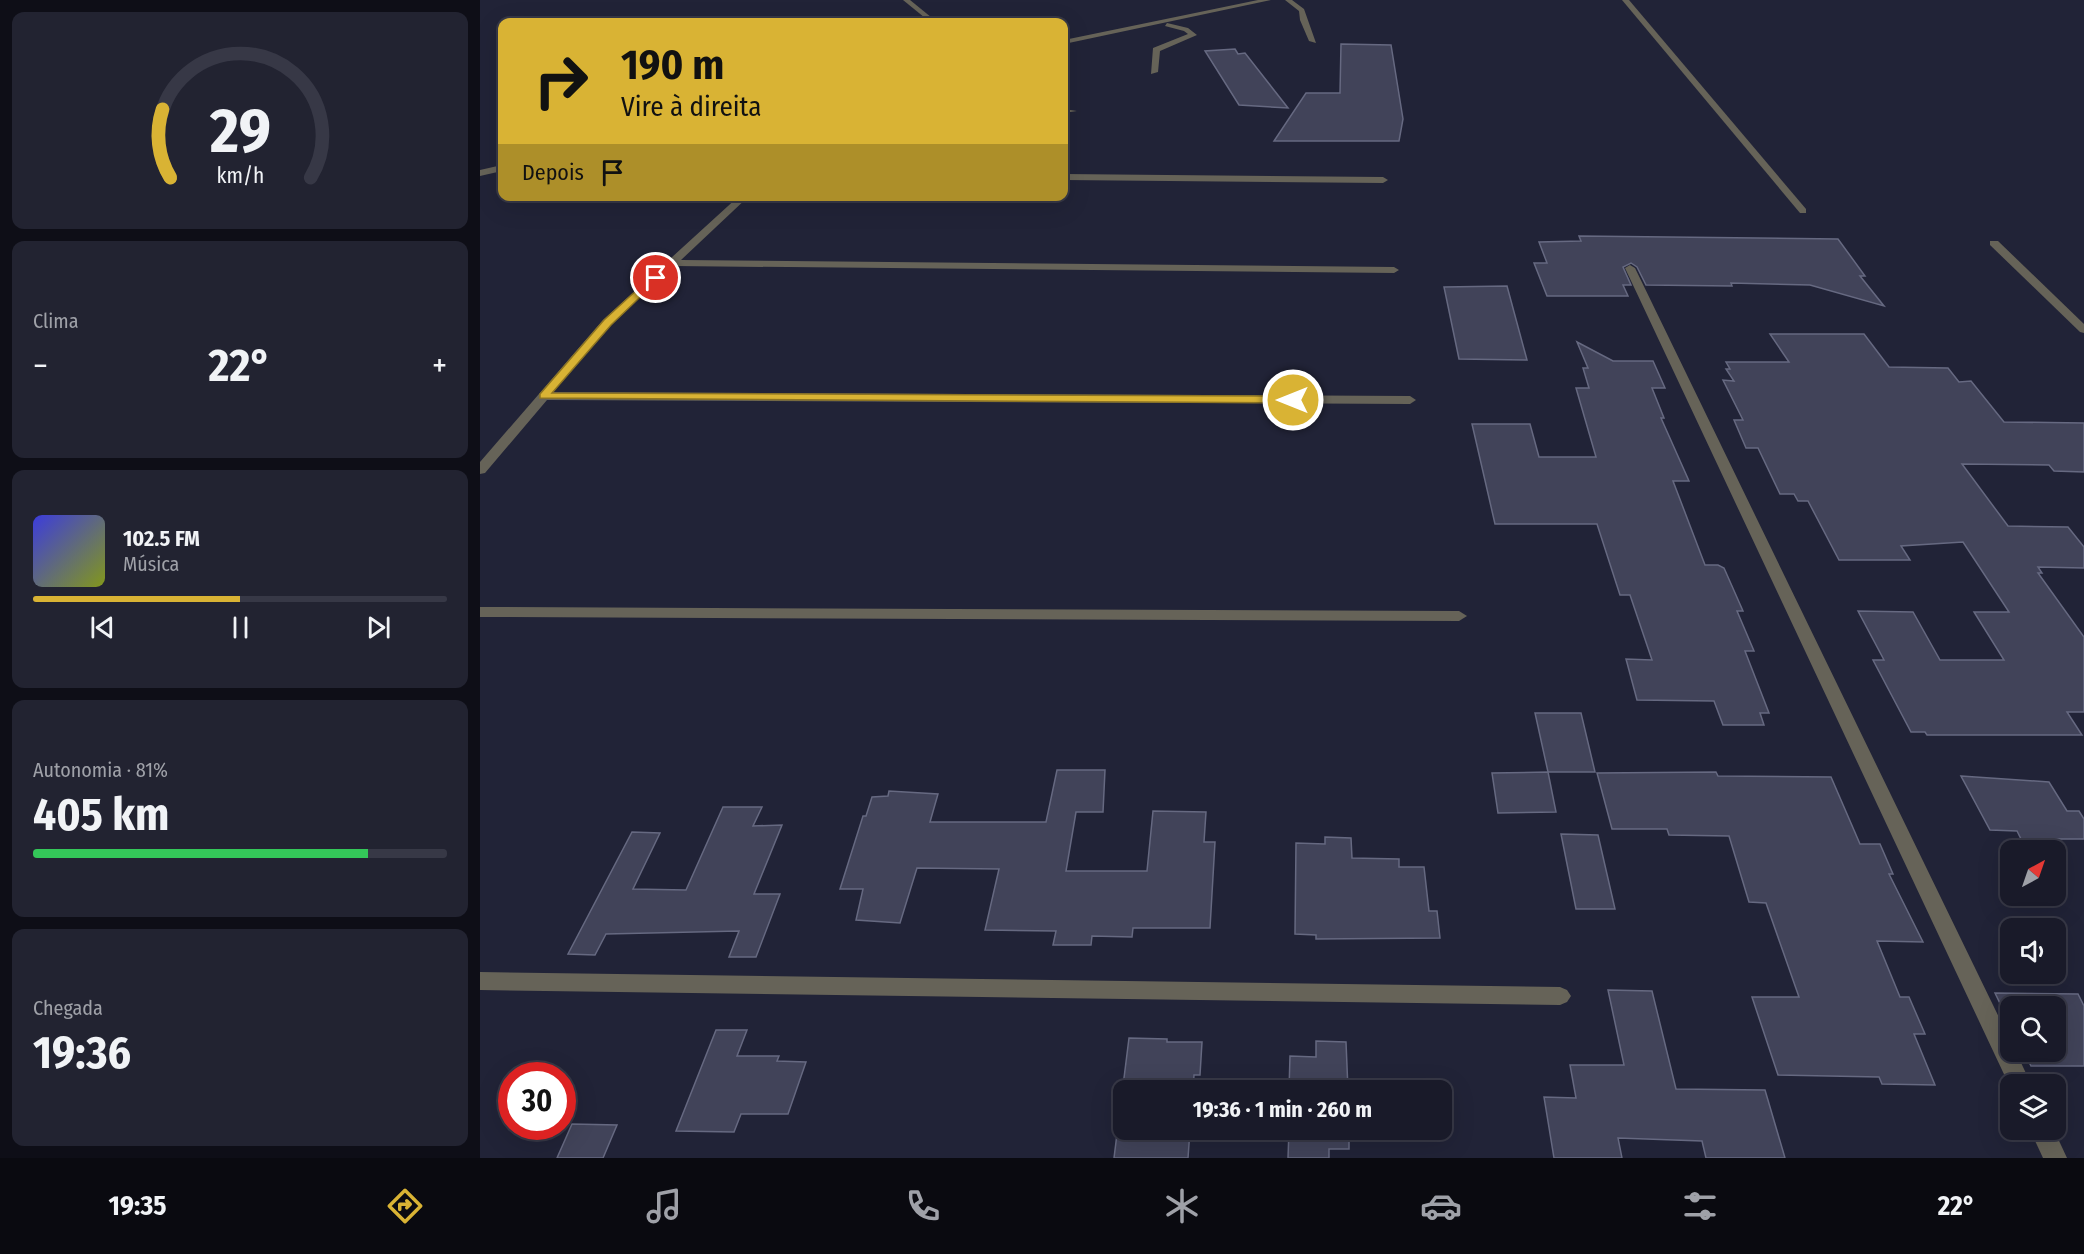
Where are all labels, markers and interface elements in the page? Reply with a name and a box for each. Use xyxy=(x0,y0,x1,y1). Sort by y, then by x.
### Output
text: 190 m xyxy=(621,40,724,90)
icon: right xyxy=(522,42,600,120)
text: Vire à direita xyxy=(621,91,761,123)
text: 29 xyxy=(209,94,270,169)
icon: arrive xyxy=(596,156,629,189)
text: Depois xyxy=(522,159,584,186)
text: km/h xyxy=(216,163,264,189)
pin xyxy=(630,252,681,303)
icon: arrive xyxy=(639,261,672,294)
text: Clima xyxy=(33,309,78,333)
text: 22° xyxy=(209,339,271,393)
text: − xyxy=(33,346,48,386)
text: + xyxy=(432,346,447,386)
position arrow xyxy=(1261,368,1325,432)
text: 102.5 FM xyxy=(123,525,200,552)
text: Música xyxy=(123,552,179,576)
icon: previous xyxy=(86,611,119,644)
icon: pause xyxy=(224,611,257,644)
icon: next xyxy=(362,611,395,644)
text: Autonomia · 81% xyxy=(33,758,168,782)
text: 405 km xyxy=(33,788,169,842)
north arrow xyxy=(2000,840,2066,906)
map controls xyxy=(2000,840,2066,1140)
button: sound xyxy=(2000,918,2066,984)
text: Chegada xyxy=(33,996,103,1020)
button: search xyxy=(2000,996,2066,1062)
text: 19:36 xyxy=(33,1026,131,1080)
speed limit sign: 30 xyxy=(498,1062,576,1140)
button: layers xyxy=(2000,1074,2066,1140)
text: 19:36 · 1 min · 260 m xyxy=(1193,1096,1372,1123)
icon: directions xyxy=(384,1185,426,1227)
icon: music xyxy=(643,1185,685,1227)
icon: phone xyxy=(902,1185,944,1227)
icon: climate xyxy=(1161,1185,1203,1227)
icon: car xyxy=(1420,1185,1462,1227)
icon: filters xyxy=(1679,1185,1721,1227)
text: 19:35 xyxy=(109,1190,167,1222)
text: 22° xyxy=(1938,1190,1975,1222)

